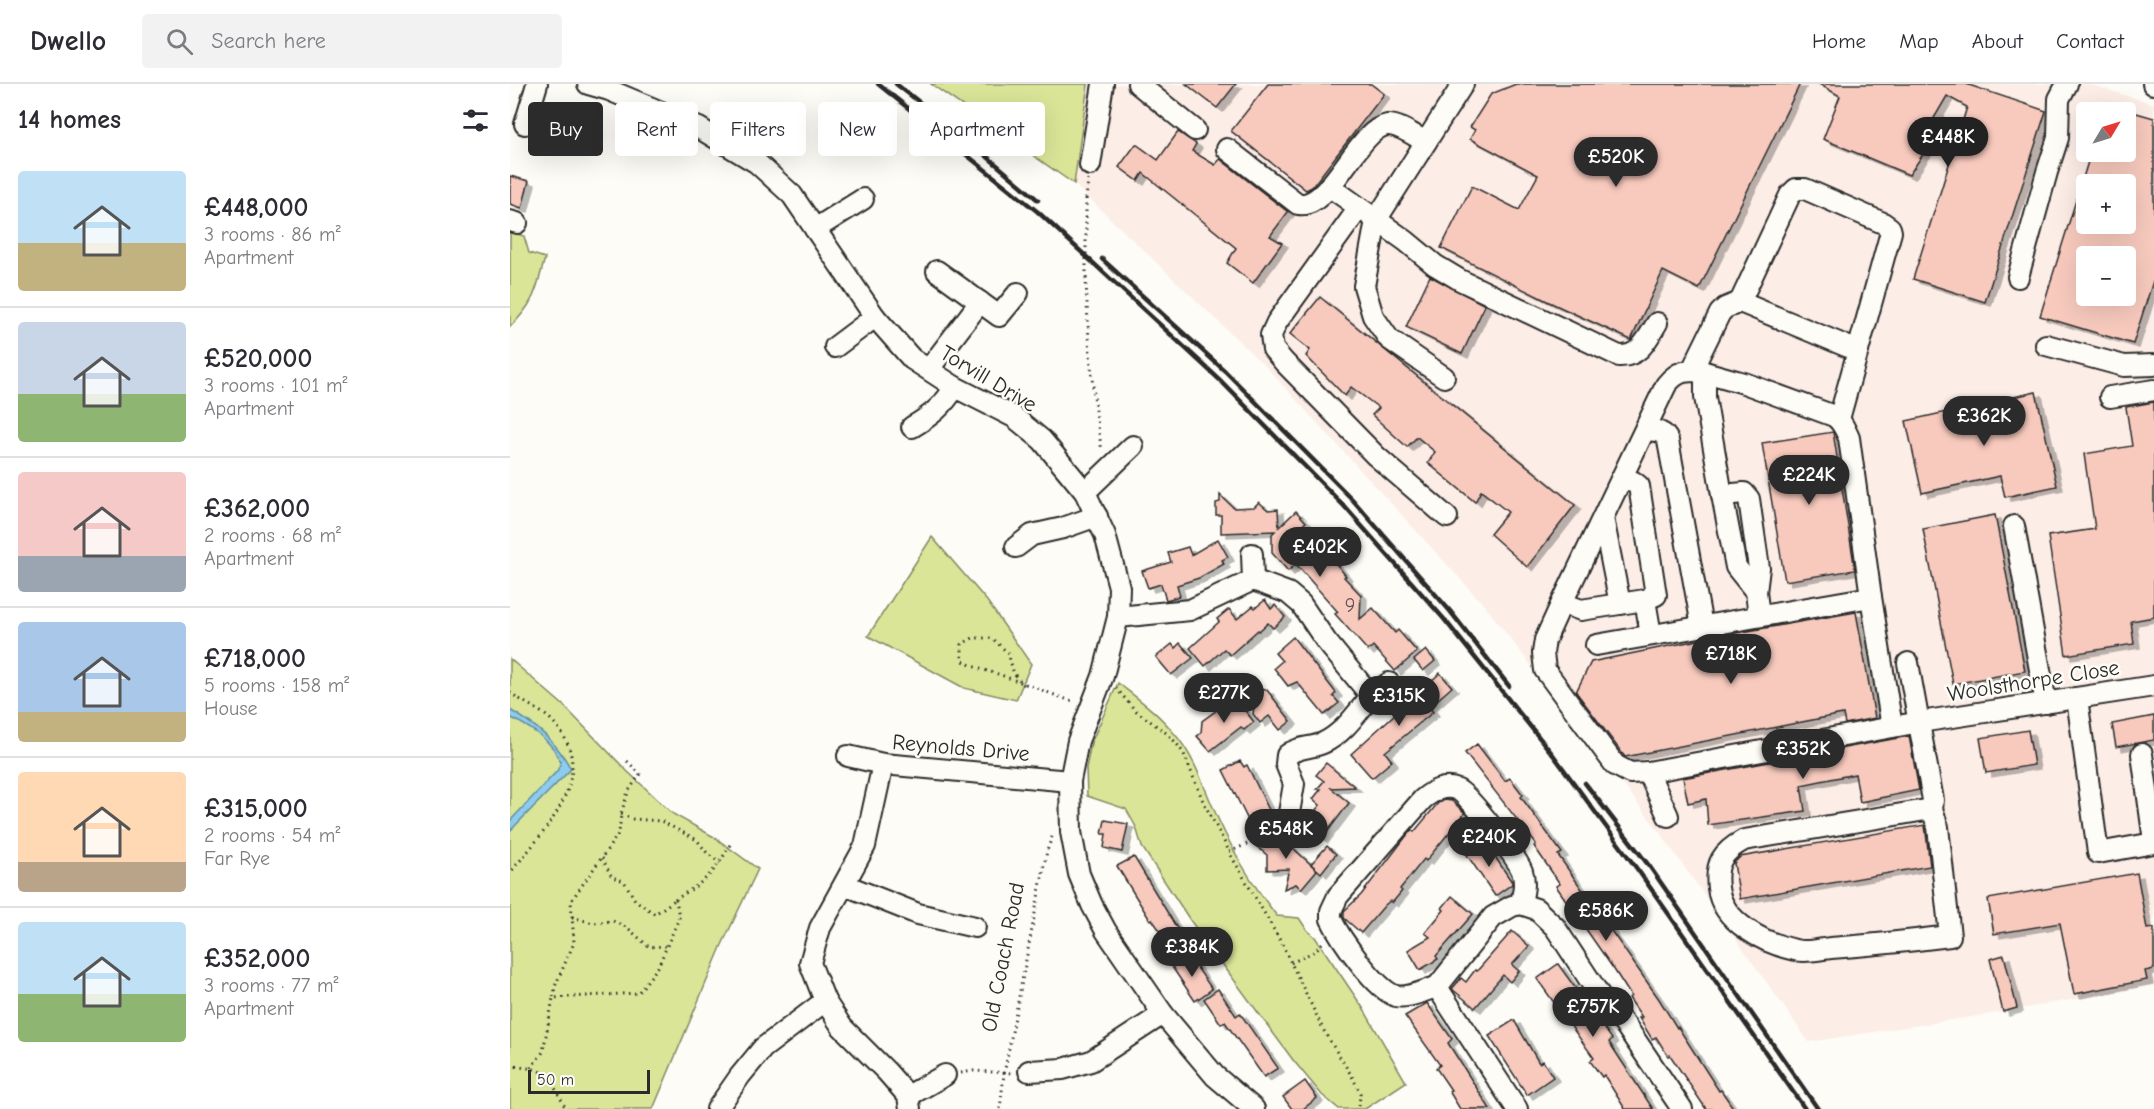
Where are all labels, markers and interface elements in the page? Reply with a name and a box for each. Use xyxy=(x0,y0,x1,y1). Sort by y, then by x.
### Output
search box xyxy=(142,14,562,68)
text: Dwello xyxy=(30,25,106,57)
icon: search xyxy=(163,25,196,58)
text: Search here xyxy=(211,28,326,54)
text: Home xyxy=(1812,29,1866,53)
text: Map xyxy=(1899,29,1939,53)
text: About xyxy=(1972,29,2023,53)
text: Contact xyxy=(2056,29,2124,53)
chip: Buy xyxy=(528,102,603,156)
chip: Rent xyxy=(615,102,698,156)
chip: Filters xyxy=(710,102,806,156)
chip: New xyxy=(818,102,897,156)
chip: Apartment xyxy=(909,102,1045,156)
north arrow xyxy=(2076,102,2136,162)
map controls xyxy=(2076,102,2136,306)
icon: filters xyxy=(459,104,492,137)
text: 14 homes xyxy=(18,105,121,135)
pin: £448K xyxy=(1906,117,1990,168)
text: £448K xyxy=(1921,125,1975,148)
pin: £520K xyxy=(1574,137,1658,188)
text: £520K xyxy=(1588,145,1644,168)
button: + xyxy=(2076,174,2136,234)
text: £448,000 xyxy=(204,193,308,223)
icon: home xyxy=(66,195,138,267)
text: 3 rooms · 86 m² xyxy=(204,223,341,246)
text: Apartment xyxy=(204,246,294,269)
button: − xyxy=(2076,246,2136,306)
street label: Torvill Drive xyxy=(935,340,1042,418)
text: £520,000 xyxy=(204,344,312,374)
icon: home xyxy=(66,346,138,418)
text: 3 rooms · 101 m² xyxy=(204,374,348,397)
pin: £362K xyxy=(1942,396,2026,447)
text: Apartment xyxy=(204,397,294,420)
text: £362K xyxy=(1957,404,2011,427)
pin: £224K xyxy=(1767,455,1851,506)
text: £224K xyxy=(1782,463,1836,486)
text: £362,000 xyxy=(204,494,310,524)
icon: home xyxy=(66,496,138,568)
text: 2 rooms · 68 m² xyxy=(204,524,341,547)
pin: £402K xyxy=(1278,527,1362,578)
text: £402K xyxy=(1292,535,1348,558)
text: Apartment xyxy=(204,547,294,570)
house number: 9 xyxy=(1345,594,1355,617)
pin: £718K xyxy=(1689,634,1773,685)
text: £718K xyxy=(1705,642,1757,665)
text: £718,000 xyxy=(204,644,306,674)
icon: home xyxy=(66,646,138,718)
street label: Woolsthorpe Close xyxy=(1945,655,2121,707)
pin: £277K xyxy=(1182,673,1266,724)
text: 5 rooms · 158 m² xyxy=(204,674,349,697)
pin: £315K xyxy=(1357,676,1441,727)
text: £277K xyxy=(1198,681,1250,704)
text: £315K xyxy=(1373,684,1425,707)
text: House xyxy=(204,697,258,720)
street label: Reynolds Drive xyxy=(891,729,1031,767)
pin: £352K xyxy=(1761,729,1845,780)
text: £352K xyxy=(1776,737,1830,760)
text: £315,000 xyxy=(204,794,308,824)
icon: home xyxy=(66,796,138,868)
pin: £548K xyxy=(1244,809,1328,860)
text: £548K xyxy=(1259,817,1313,840)
pin: £240K xyxy=(1447,817,1531,868)
text: 2 rooms · 54 m² xyxy=(204,824,340,847)
text: £240K xyxy=(1462,825,1516,848)
text: Far Rye xyxy=(204,847,270,870)
street label: Old Coach Road xyxy=(976,880,1030,1034)
pin: £586K xyxy=(1564,891,1648,942)
text: £586K xyxy=(1578,899,1634,922)
pin: £384K xyxy=(1150,927,1234,978)
text: £384K xyxy=(1165,935,1219,958)
text: £352,000 xyxy=(204,944,310,974)
icon: home xyxy=(66,946,138,1018)
text: 3 rooms · 77 m² xyxy=(204,974,338,997)
pin: £757K xyxy=(1551,987,1635,1038)
text: £757K xyxy=(1566,995,1620,1018)
text: Apartment xyxy=(204,997,294,1020)
scale bar xyxy=(528,1067,650,1094)
text: 50 m xyxy=(537,1071,574,1089)

